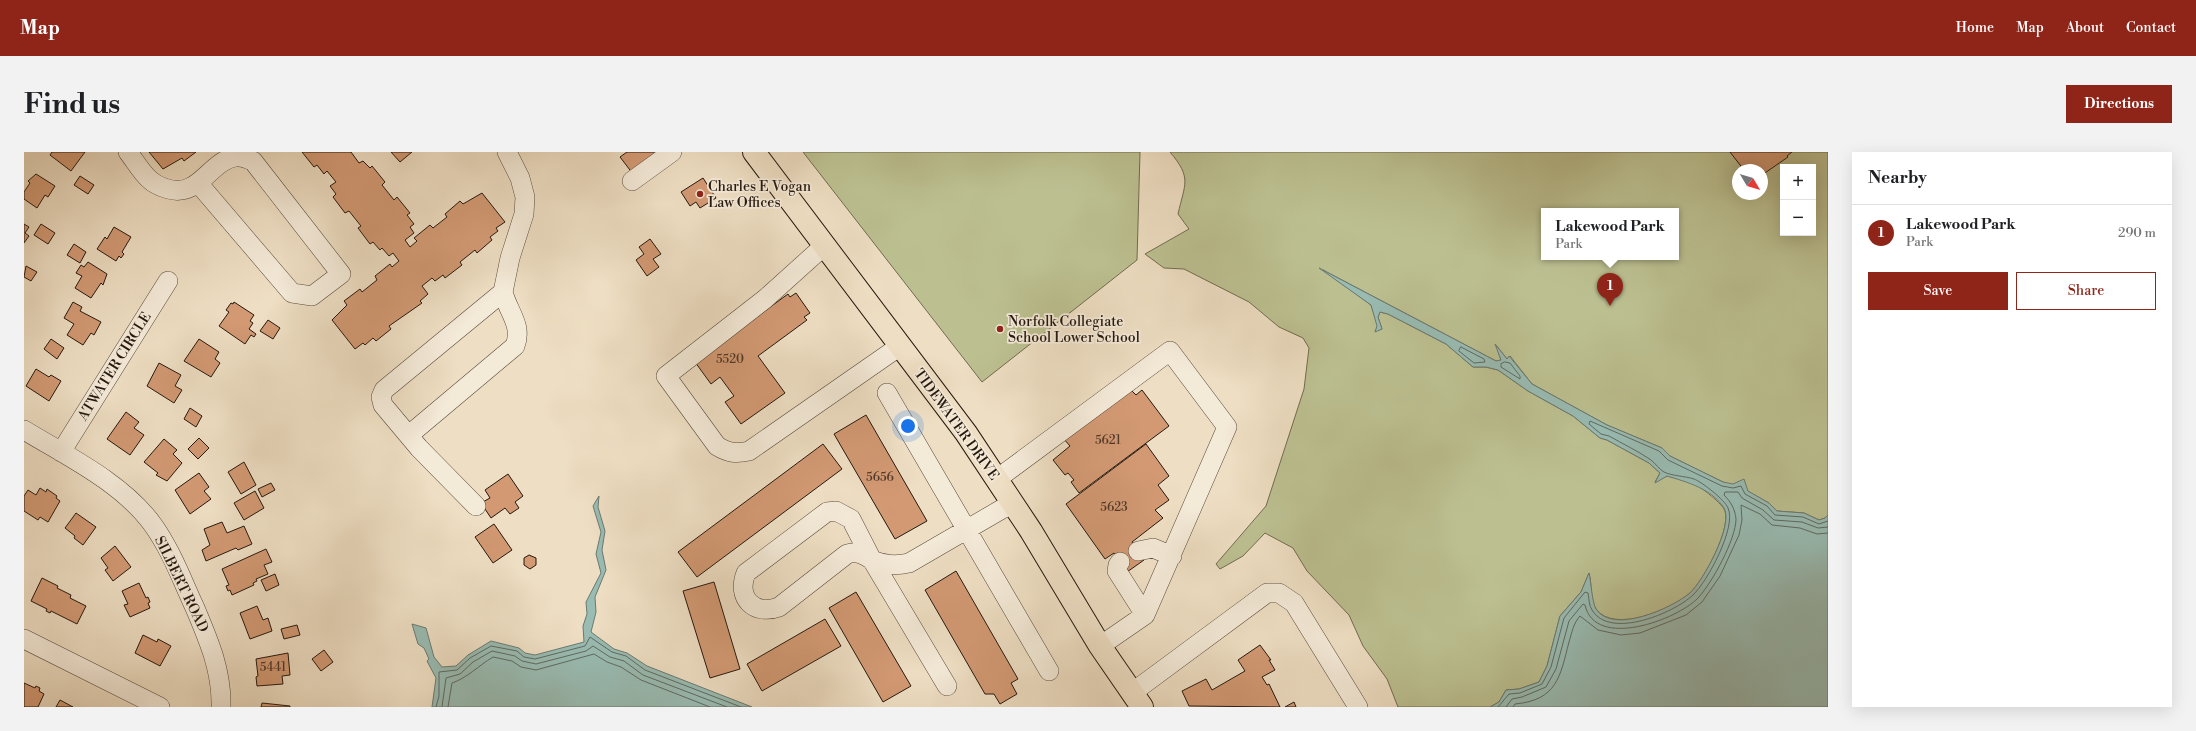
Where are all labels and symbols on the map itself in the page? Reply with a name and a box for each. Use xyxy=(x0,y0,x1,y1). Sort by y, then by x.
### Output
north arrow xyxy=(1732,164,1768,200)
place label: Charles E Vogan Law Offices xyxy=(708,178,812,212)
marker: Charles E Vogan Law Offices xyxy=(695,189,705,199)
pin: 1 xyxy=(1597,273,1623,306)
street label: ATWATER CIRCLE xyxy=(74,309,156,425)
place label: Norfolk Collegiate School Lower School xyxy=(1008,313,1140,347)
marker: Norfolk Collegiate School Lower School xyxy=(995,324,1005,334)
house number: 5520 xyxy=(716,352,744,367)
street label: TIDEWATER DRIVE xyxy=(910,365,1003,484)
your location xyxy=(898,416,918,436)
house number: 5621 xyxy=(1095,433,1122,448)
house number: 5656 xyxy=(866,470,894,485)
house number: 5623 xyxy=(1100,500,1128,515)
street label: SILBERT ROAD xyxy=(150,533,212,636)
house number: 5441 xyxy=(260,660,287,675)

